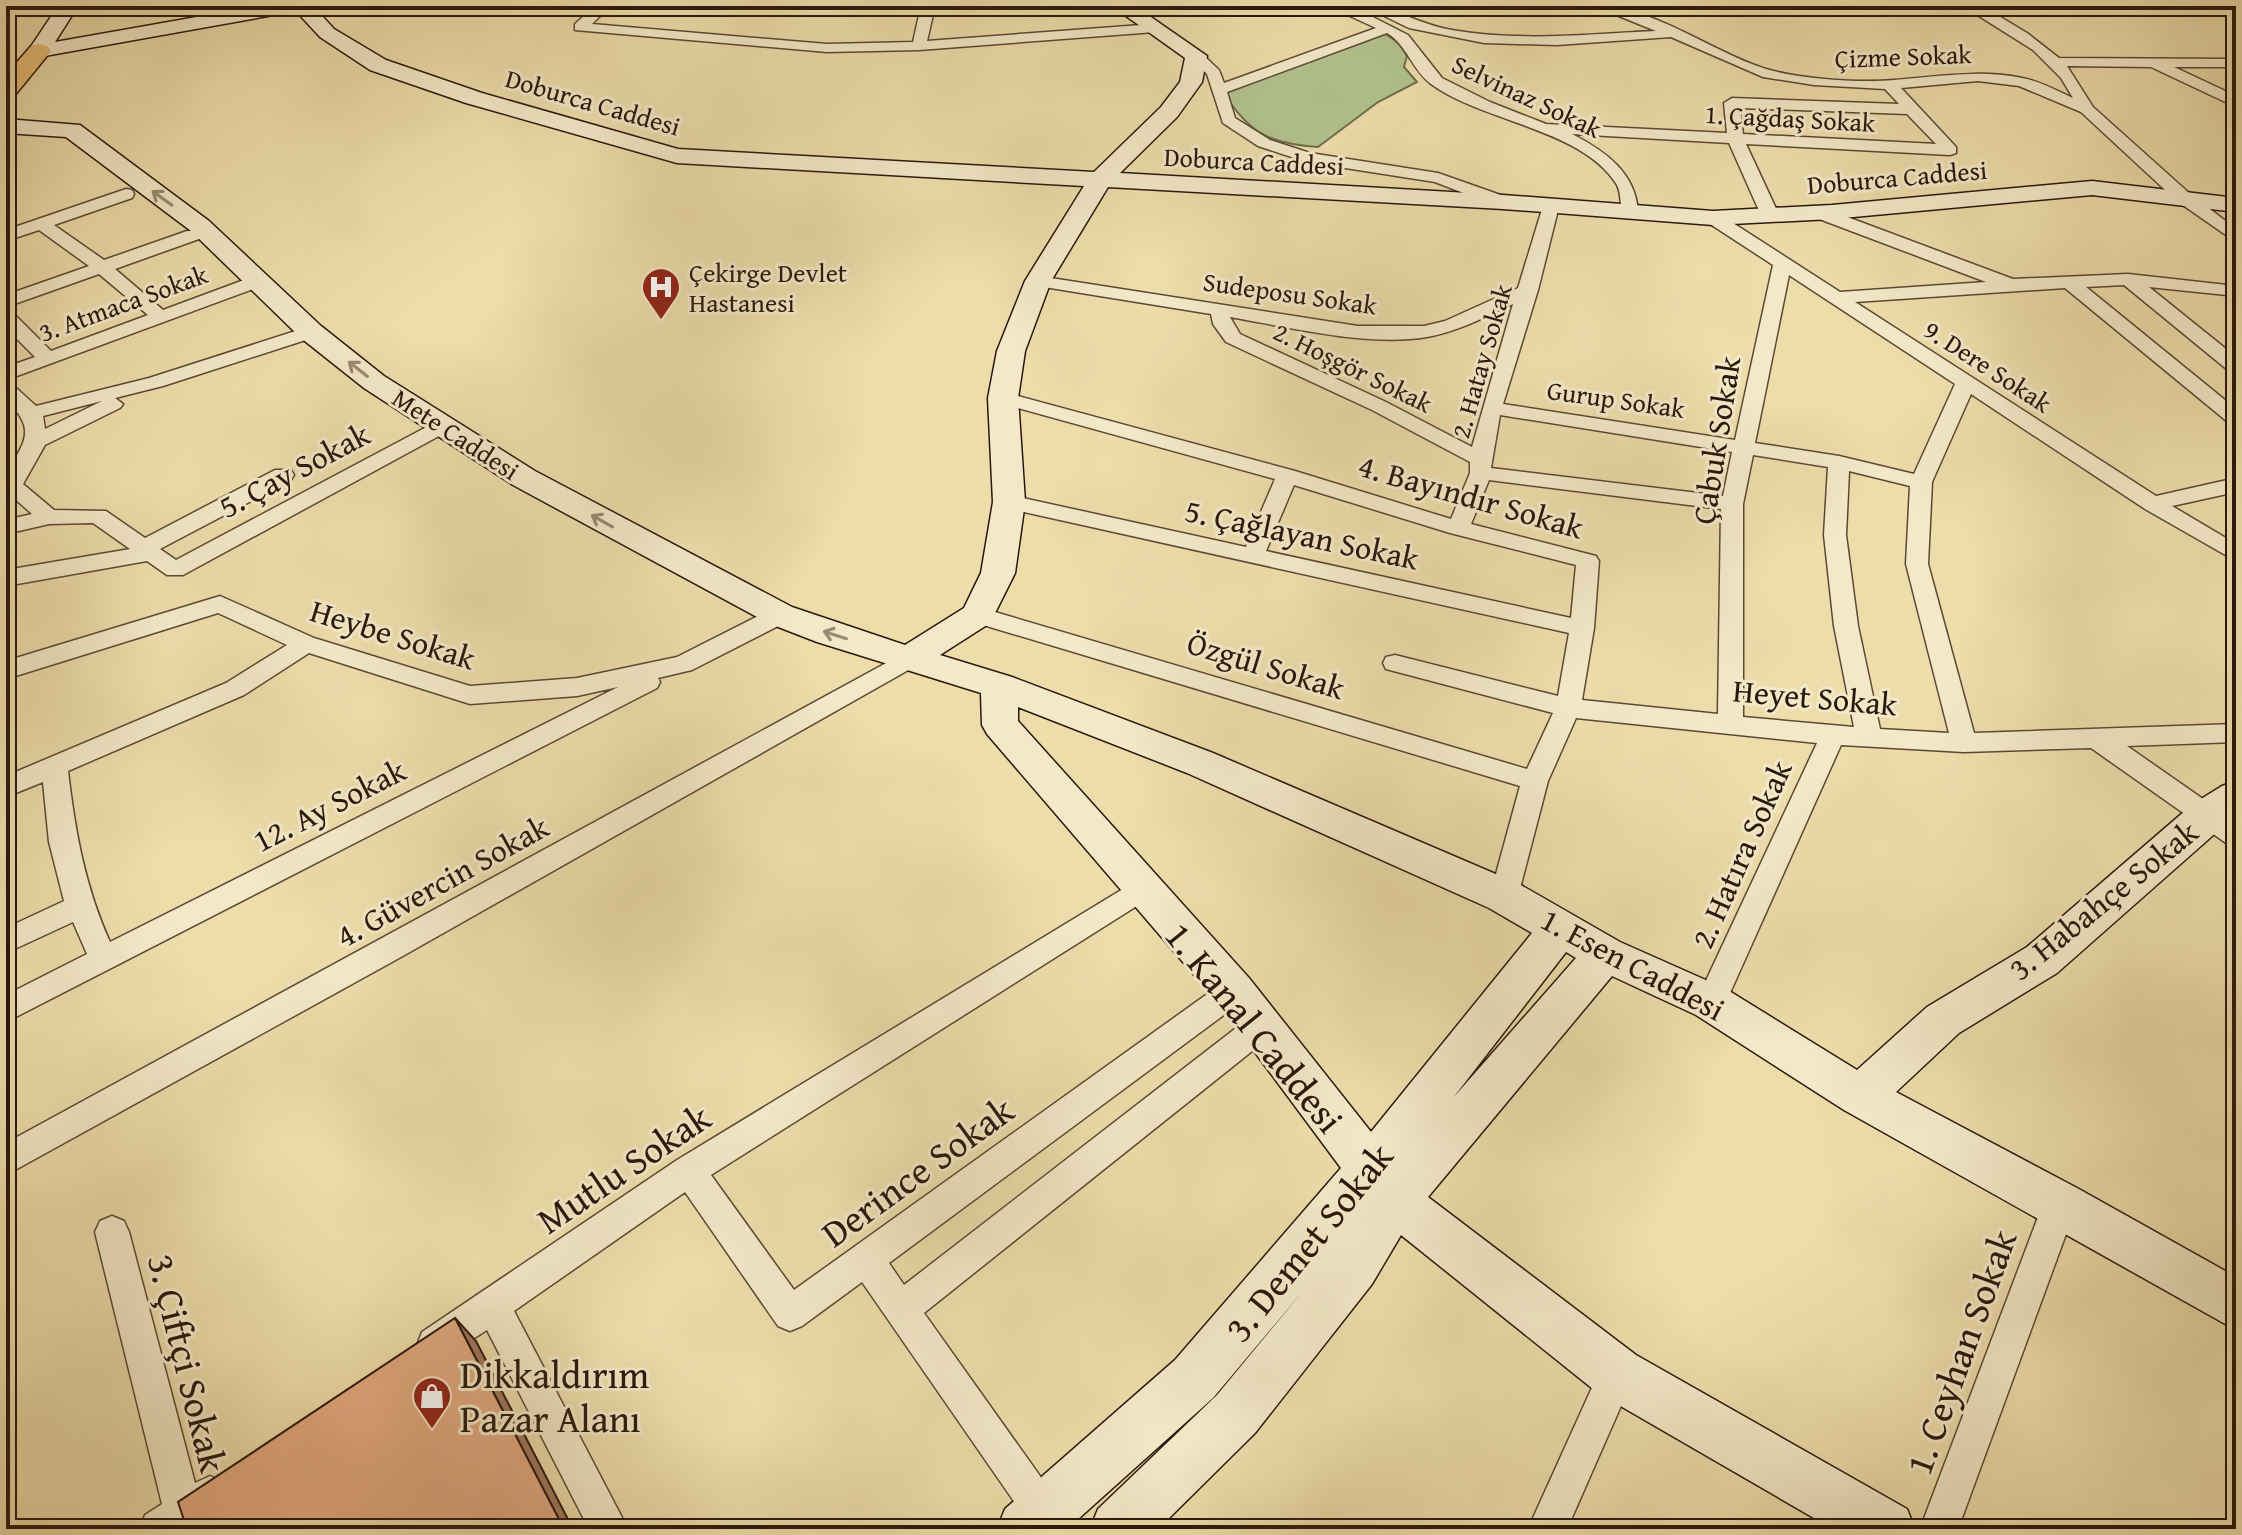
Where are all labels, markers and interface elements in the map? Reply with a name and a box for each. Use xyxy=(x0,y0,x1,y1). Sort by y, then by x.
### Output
street label: Çizme Sokak xyxy=(1834,34,1973,78)
street label: Selvinaz Sokak xyxy=(1446,44,1609,148)
street label: Doburca Caddesi xyxy=(501,58,685,146)
street label: 1. Çağdaş Sokak xyxy=(1704,94,1877,142)
street label: Doburca Caddesi xyxy=(1163,137,1345,185)
street label: Doburca Caddesi xyxy=(1805,150,1989,204)
one-way arrow xyxy=(152,190,173,207)
place label: Çekirge Devlet Hastanesi xyxy=(689,253,847,322)
street label: 3. Atmaca Sokak xyxy=(33,254,214,352)
street label: Sudeposu Sokak xyxy=(1201,262,1380,325)
hospital icon: Çekirge Devlet Hastanesi xyxy=(640,266,682,321)
street label: 2. Hatay Sokak xyxy=(1440,278,1522,443)
street label: 9. Dere Sokak xyxy=(1916,310,2060,422)
street label: 2. Hoşgör Sokak xyxy=(1267,312,1440,423)
street label: Çabuk Sokak xyxy=(1680,352,1753,527)
one-way arrow xyxy=(348,360,369,377)
street label: Gurup Sokak xyxy=(1545,370,1688,428)
street label: Mete Caddesi xyxy=(385,378,527,490)
street label: 5. Çay Sokak xyxy=(210,410,379,530)
street label: 4. Bayındır Sokak xyxy=(1353,441,1590,551)
street label: 5. Çağlayan Sokak xyxy=(1181,486,1424,582)
one-way arrow xyxy=(591,513,614,529)
street label: Heybe Sokak xyxy=(305,587,482,682)
street label: Özgül Sokak xyxy=(1182,619,1351,711)
one-way arrow xyxy=(823,627,848,642)
street label: Heyet Sokak xyxy=(1731,666,1900,728)
street label: 12. Ay Sokak xyxy=(244,746,414,864)
street label: 2. Hatıra Sokak xyxy=(1679,752,1804,956)
street label: 4. Güvercin Sokak xyxy=(327,803,558,959)
street label: 3. Habahçe Sokak xyxy=(1998,808,2209,991)
street label: 1. Esen Caddesi xyxy=(1533,896,1733,1032)
street label: 1. Kanal Caddesi xyxy=(1152,909,1358,1145)
street label: Derince Sokak xyxy=(809,1081,1025,1260)
street label: Mutlu Sokak xyxy=(525,1089,722,1247)
street label: 3. Demet Sokak xyxy=(1210,1130,1406,1354)
street label: 1. Ceyhan Sokak xyxy=(1890,1221,2030,1482)
street label: 3. Çiftçi Sokak xyxy=(134,1248,242,1479)
place label: Dikkaldırım Pazar Alanı xyxy=(460,1346,649,1446)
shop icon: Dikkaldırım Pazar Alanı xyxy=(411,1375,453,1430)

